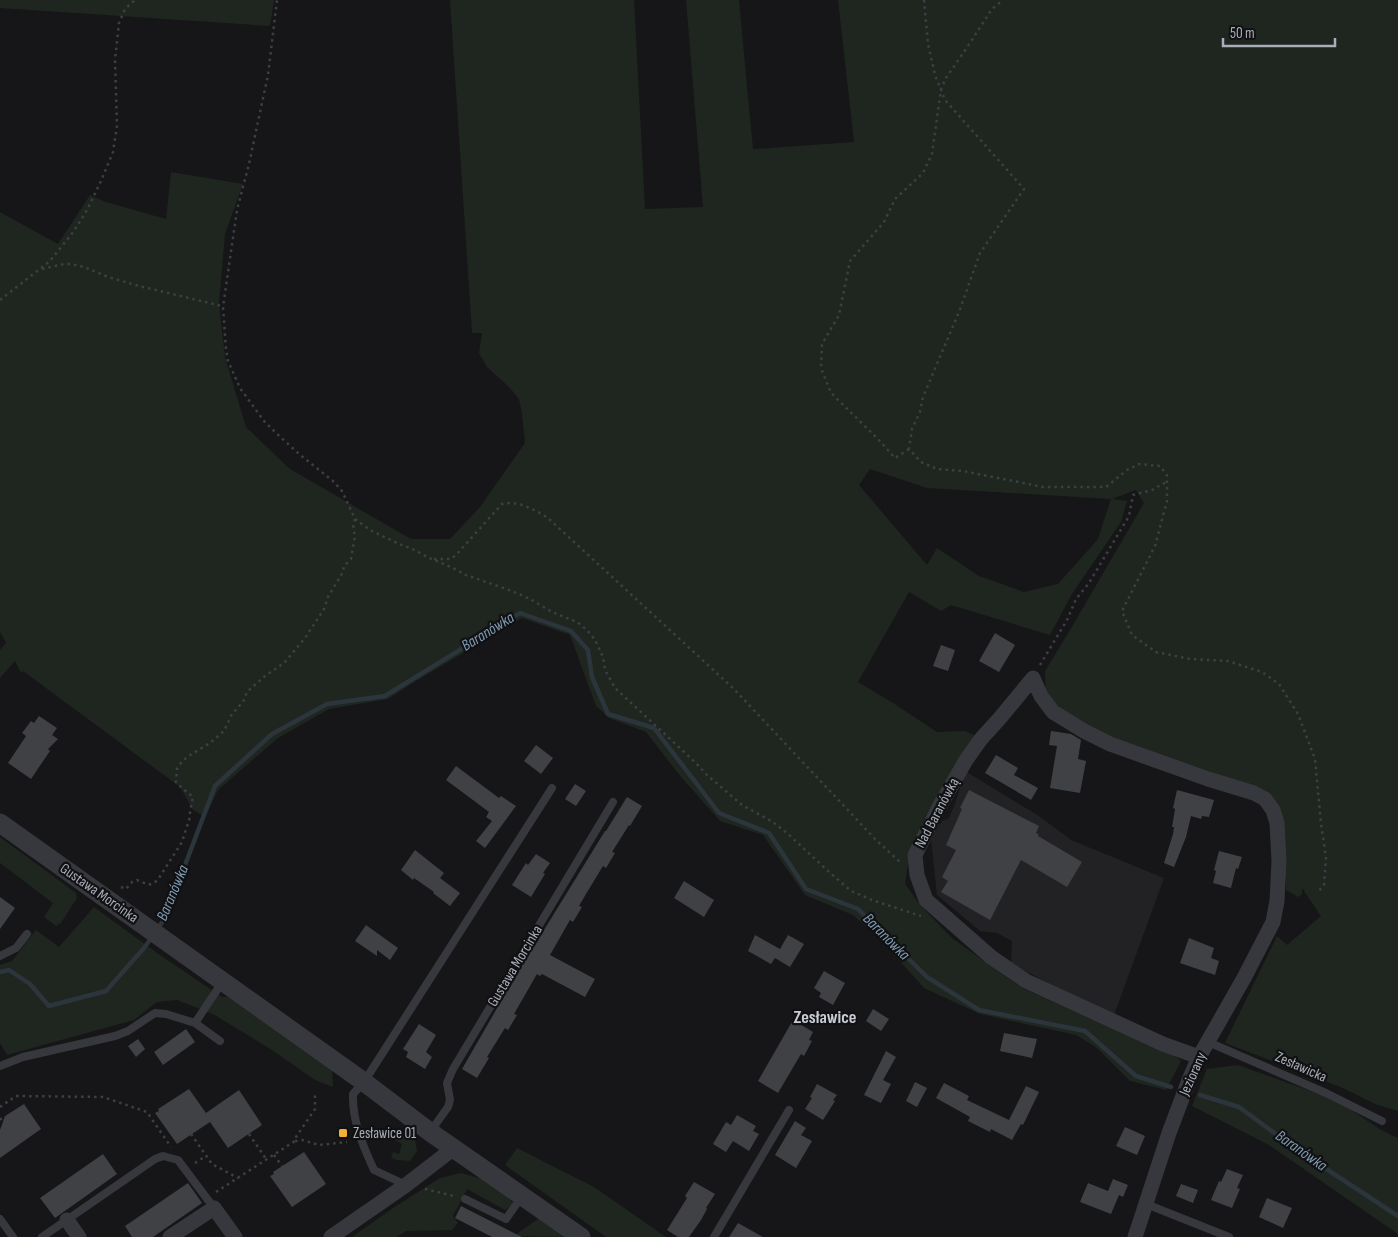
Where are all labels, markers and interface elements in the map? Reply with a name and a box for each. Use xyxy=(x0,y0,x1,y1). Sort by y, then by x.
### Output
scale bar xyxy=(1223,15,1336,47)
text: 50 m xyxy=(1230,24,1255,43)
water label: Baranówka xyxy=(458,608,518,656)
street label: Nad Baranówką xyxy=(911,774,964,851)
street label: Gustawa Morcinka xyxy=(56,859,142,927)
water label: Baranówka xyxy=(153,862,193,924)
water label: Baranówka xyxy=(859,910,914,965)
street label: Gustawa Morcinka xyxy=(483,922,547,1010)
district label: Zesławice xyxy=(793,1007,857,1028)
street label: Zesławicka xyxy=(1272,1047,1330,1087)
street label: Jeziorany xyxy=(1175,1049,1211,1100)
place label: Zesławice 01 xyxy=(353,1124,417,1143)
water label: Baranówka xyxy=(1272,1126,1331,1176)
marker: Zesławice 01 xyxy=(337,1127,349,1139)

